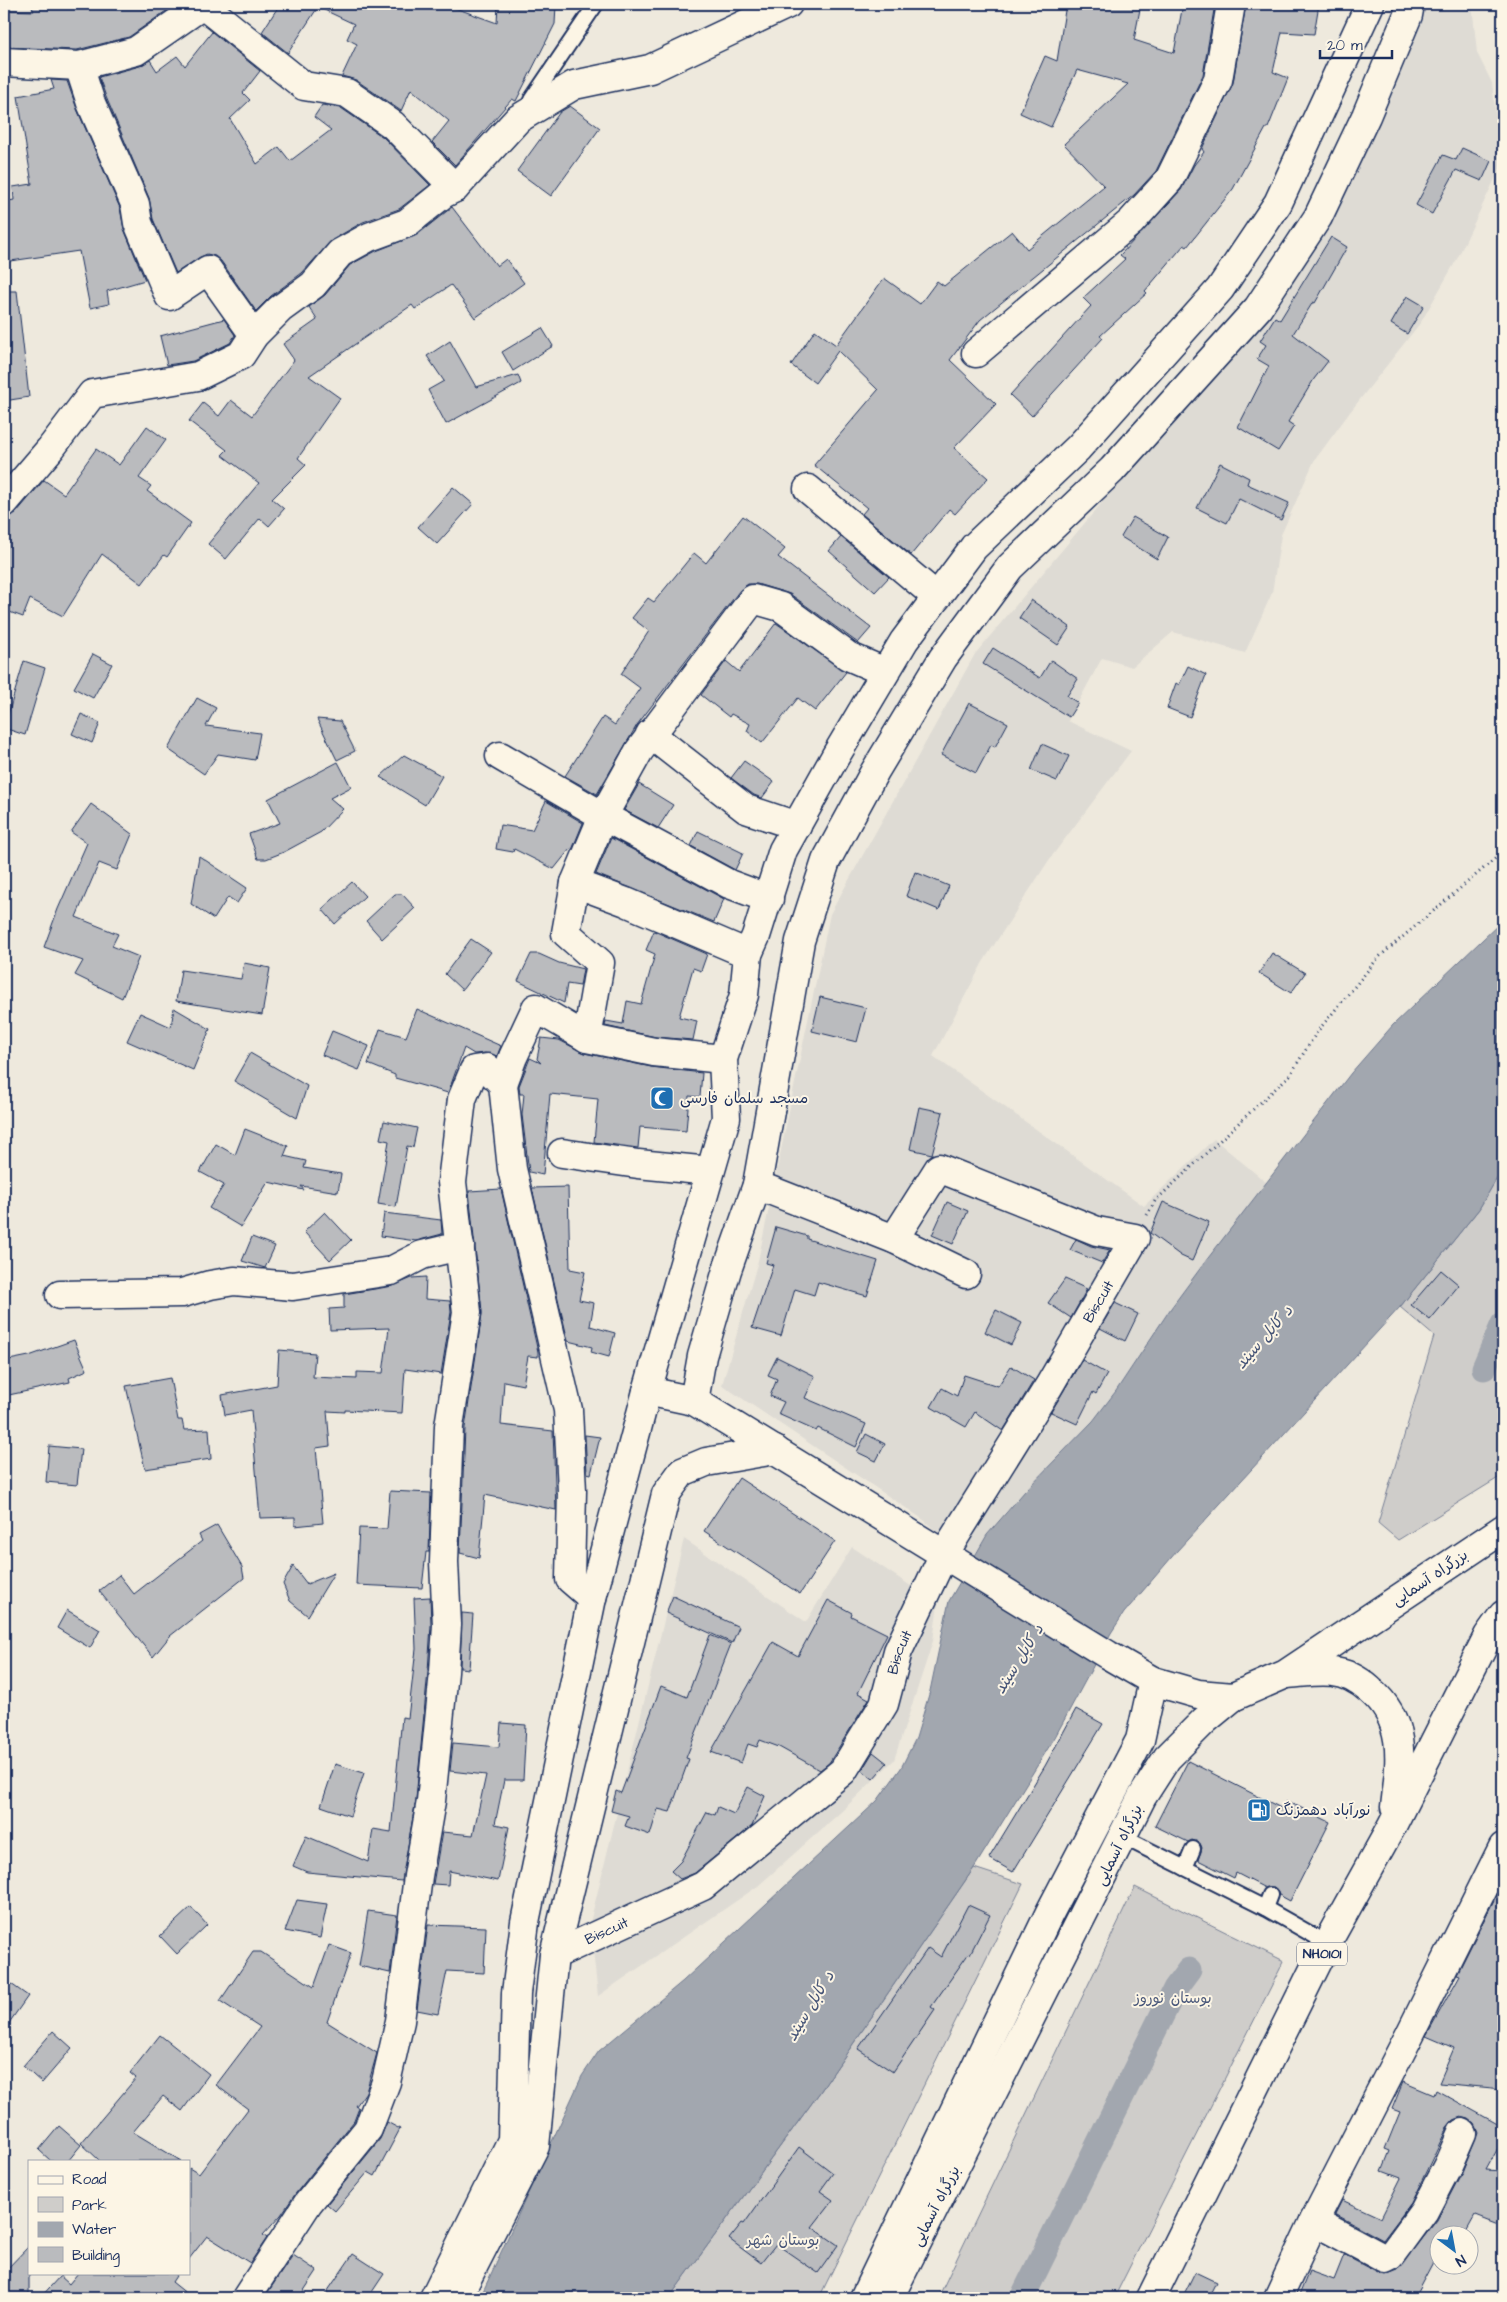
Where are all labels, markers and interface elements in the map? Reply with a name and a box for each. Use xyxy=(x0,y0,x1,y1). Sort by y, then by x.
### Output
scale bar xyxy=(1320,28,1392,60)
text: 20 m xyxy=(1327,35,1363,56)
mosque icon: مسجد سلمان فارسی xyxy=(649,1085,675,1111)
place label: مسجد سلمان فارسی xyxy=(680,1088,808,1109)
street label: Biscuit xyxy=(1078,1276,1119,1327)
water label: د کابل سيند xyxy=(1230,1300,1298,1374)
street label: بزرگراه آسمایی xyxy=(1388,1545,1472,1611)
water label: د کابل سيند xyxy=(989,1620,1049,1698)
street label: Biscuit xyxy=(882,1626,917,1677)
fuel station icon: نورآباد دهمزنگ xyxy=(1246,1797,1272,1823)
place label: نورآباد دهمزنگ xyxy=(1276,1800,1370,1821)
street label: بزرگراه آسمایی xyxy=(1090,1801,1148,1889)
street label: Biscuit xyxy=(581,1911,632,1950)
road number: NH0101 xyxy=(1297,1942,1347,1966)
water label: د کابل سيند xyxy=(780,1967,840,2045)
park label: بوستان نوروز xyxy=(1133,1988,1212,2009)
legend xyxy=(28,2160,190,2274)
street label: بزرگراه آسمایی xyxy=(907,2162,965,2250)
text: Road xyxy=(72,2169,107,2190)
text: Park xyxy=(72,2195,107,2216)
text: Water xyxy=(72,2219,116,2240)
north arrow xyxy=(1430,2224,1480,2274)
park label: بوستان شهر xyxy=(745,2230,819,2251)
text: Building xyxy=(72,2245,120,2267)
text: N xyxy=(1451,2249,1469,2271)

